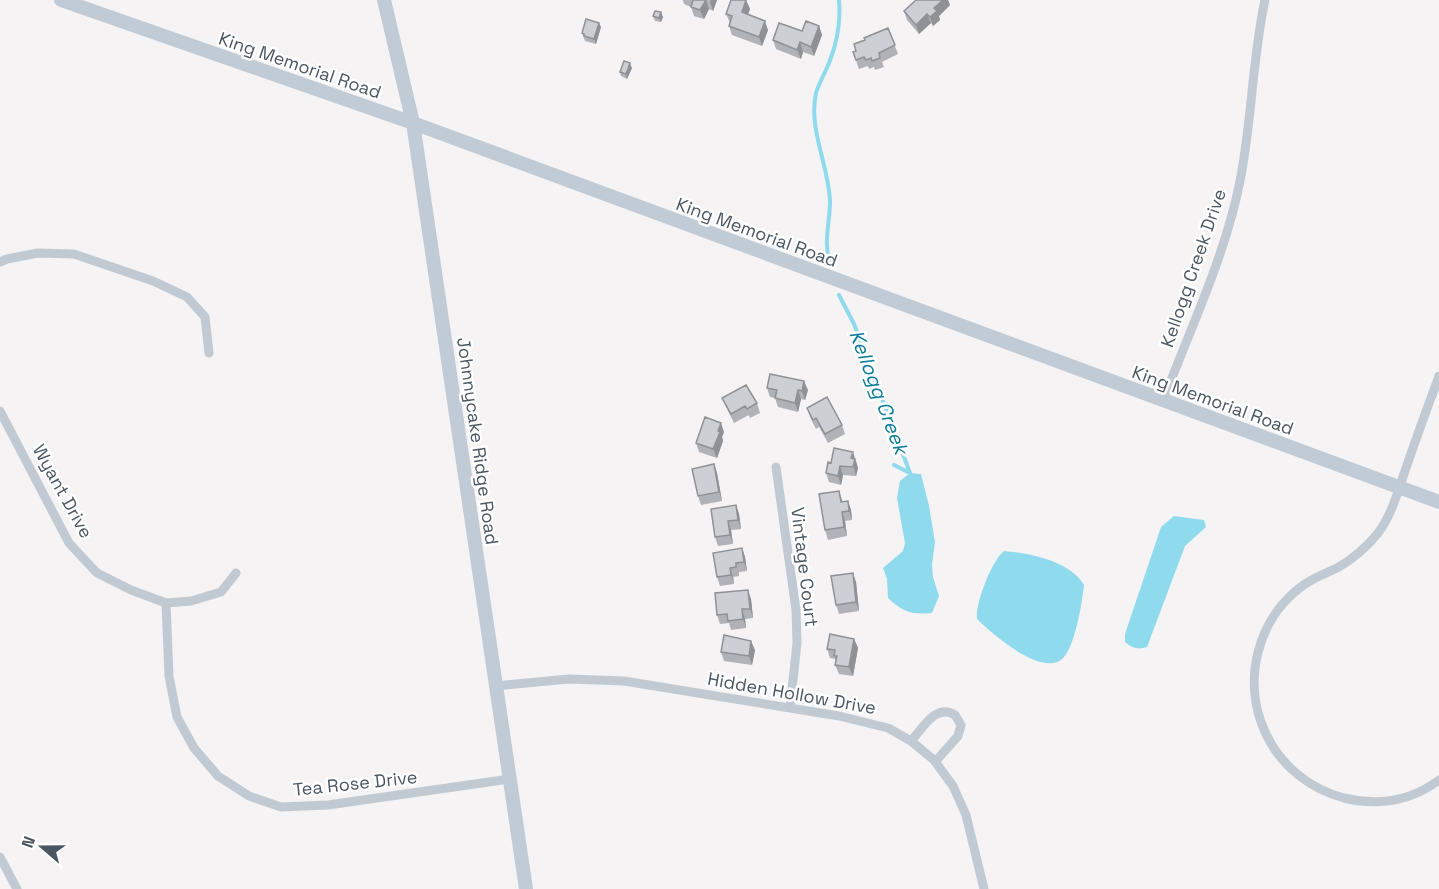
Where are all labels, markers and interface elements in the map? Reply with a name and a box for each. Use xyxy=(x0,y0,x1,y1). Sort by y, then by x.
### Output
street label: King Memorial Road xyxy=(216,26,384,104)
street label: Kellogg Creek Drive xyxy=(1155,186,1231,350)
street label: King Memorial Road xyxy=(673,192,841,272)
water label: Kellogg Creek xyxy=(843,326,915,460)
street label: Johnnycake Ridge Road xyxy=(452,336,504,546)
street label: King Memorial Road xyxy=(1129,360,1297,440)
street label: Wyant Drive xyxy=(28,440,98,542)
street label: Vintage Court xyxy=(786,506,824,628)
street label: Hidden Hollow Drive xyxy=(706,667,878,719)
street label: Tea Rose Drive xyxy=(292,765,418,801)
north arrow xyxy=(12,817,72,877)
text: N xyxy=(17,833,40,851)

